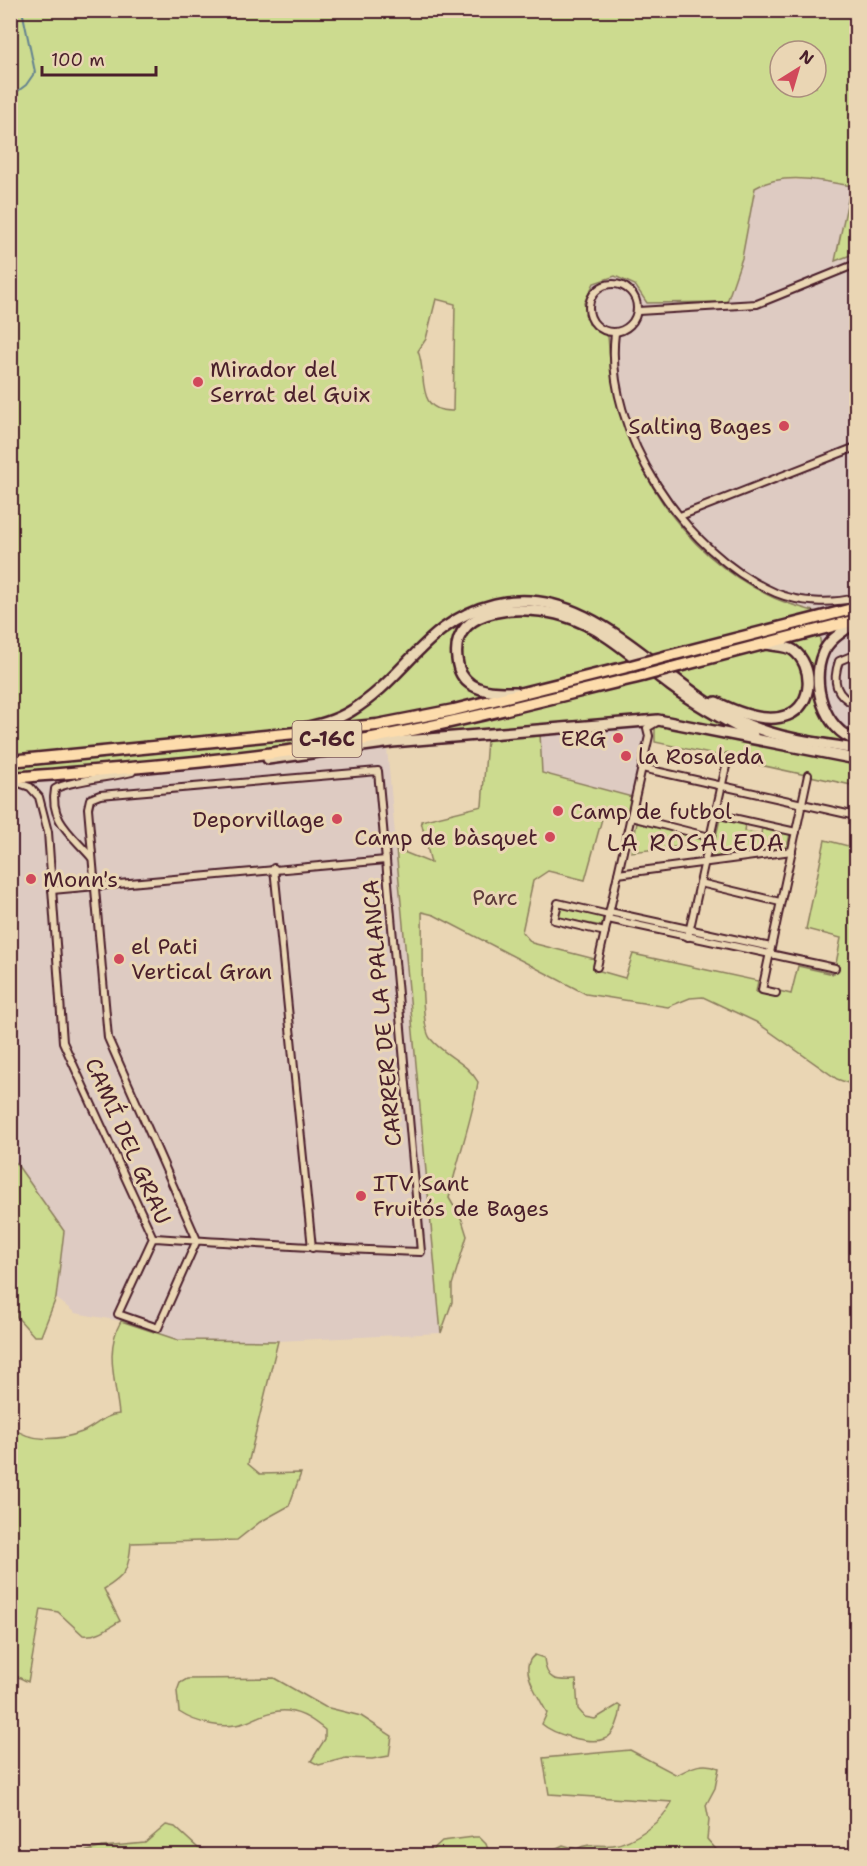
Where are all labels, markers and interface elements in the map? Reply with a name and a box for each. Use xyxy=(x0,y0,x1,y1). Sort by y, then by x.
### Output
scale bar xyxy=(42,39,156,77)
north arrow xyxy=(768,39,828,99)
text: N xyxy=(795,45,818,70)
text: 100 m xyxy=(51,48,105,72)
place label: Mirador del Serrat del Guix xyxy=(210,355,370,409)
marker: Mirador del Serrat del Guix xyxy=(191,375,205,389)
place label: Salting Bages xyxy=(628,412,772,441)
marker: Salting Bages xyxy=(777,419,791,433)
road number: C-16C xyxy=(292,721,362,757)
place label: ERG xyxy=(561,724,606,753)
marker: ERG xyxy=(611,731,625,745)
place label: la Rosaleda xyxy=(638,742,764,771)
marker: la Rosaleda xyxy=(619,749,633,763)
place label: Camp de futbol xyxy=(570,797,732,826)
marker: Camp de futbol xyxy=(551,804,565,818)
place label: Deporvillage xyxy=(193,805,325,834)
marker: Deporvillage xyxy=(330,812,344,826)
place label: Camp de bàsquet xyxy=(354,823,538,852)
district label: LA ROSALEDA xyxy=(607,827,785,859)
marker: Camp de bàsquet xyxy=(543,830,557,844)
place label: Monn's xyxy=(43,865,118,894)
marker: Monn's xyxy=(24,872,38,886)
street label: CARRER DE LA PALANCA xyxy=(356,878,408,1148)
park label: Parc xyxy=(472,883,518,912)
place label: el Pati Vertical Gran xyxy=(131,932,272,986)
marker: el Pati Vertical Gran xyxy=(112,952,126,966)
street label: CAMÍ DEL GRAU xyxy=(78,1053,178,1229)
place label: ITV Sant Fruitós de Bages xyxy=(373,1169,549,1223)
marker: ITV Sant Fruitós de Bages xyxy=(354,1189,368,1203)

